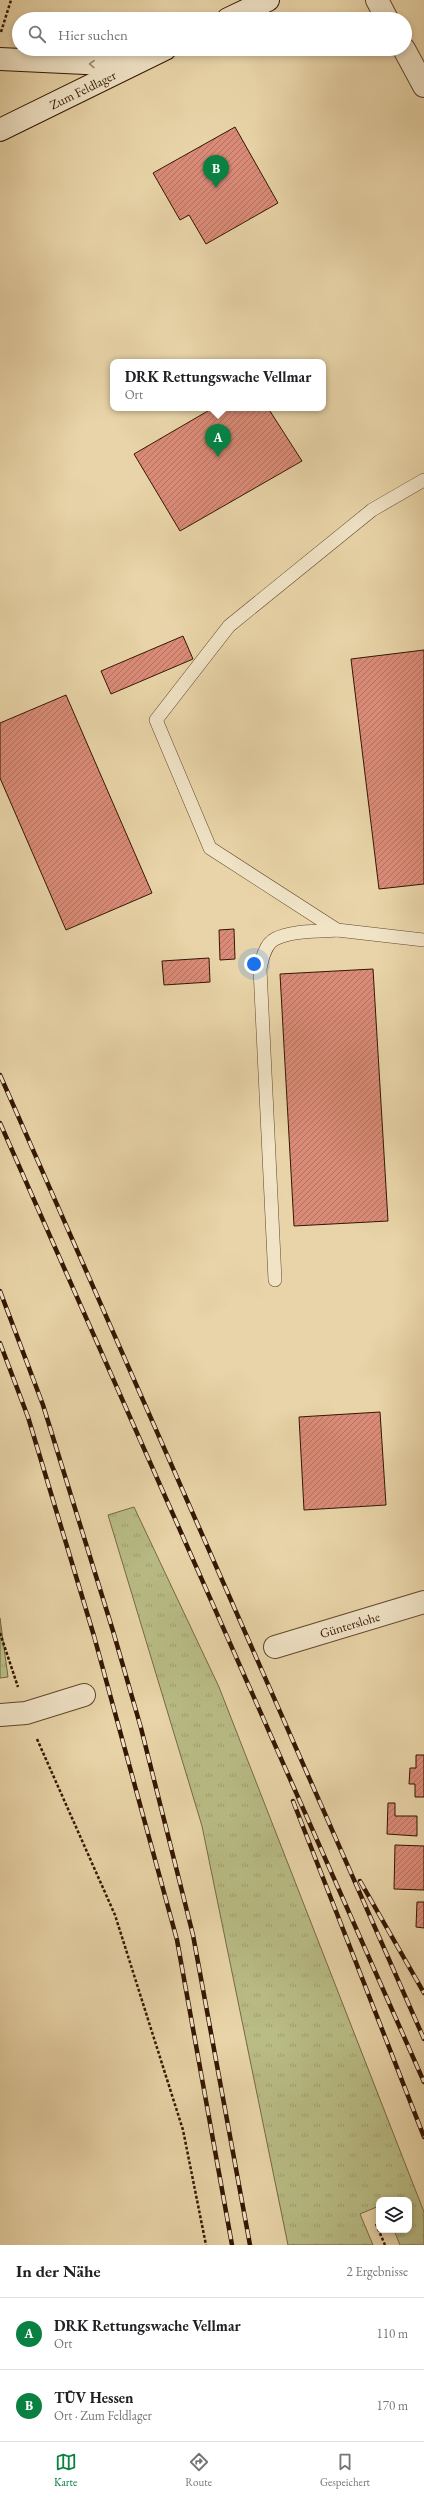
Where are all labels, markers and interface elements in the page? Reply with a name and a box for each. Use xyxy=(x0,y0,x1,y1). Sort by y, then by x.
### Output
search box xyxy=(12,12,412,56)
icon: search xyxy=(26,23,48,45)
text: Hier suchen xyxy=(58,25,128,44)
one-way arrow xyxy=(89,60,95,68)
street label: Zum Feldlager xyxy=(47,66,119,113)
pin: B xyxy=(203,155,229,188)
popup xyxy=(110,359,326,411)
text: DRK Rettungswache Vellmar xyxy=(125,367,311,386)
text: Ort xyxy=(125,386,143,403)
pin: A xyxy=(205,424,231,457)
your location xyxy=(244,954,264,974)
street label: Günterslohe xyxy=(318,1608,382,1642)
map controls xyxy=(376,2197,412,2233)
button: layers xyxy=(376,2197,412,2233)
text: In der Nähe xyxy=(16,2260,101,2282)
text: 2 Ergebnisse xyxy=(347,2263,408,2280)
text: DRK Rettungswache Vellmar xyxy=(54,2316,241,2335)
text: A xyxy=(24,2325,34,2342)
text: 110 m xyxy=(377,2325,408,2342)
text: Ort xyxy=(54,2335,72,2352)
text: TÜV Hessen xyxy=(54,2388,134,2407)
text: B xyxy=(25,2397,33,2414)
text: 170 m xyxy=(377,2397,408,2414)
text: Ort · Zum Feldlager xyxy=(54,2407,152,2424)
tab: Karte xyxy=(54,2451,77,2489)
tab: Route xyxy=(185,2451,212,2489)
tab: Gespeichert xyxy=(320,2451,370,2489)

